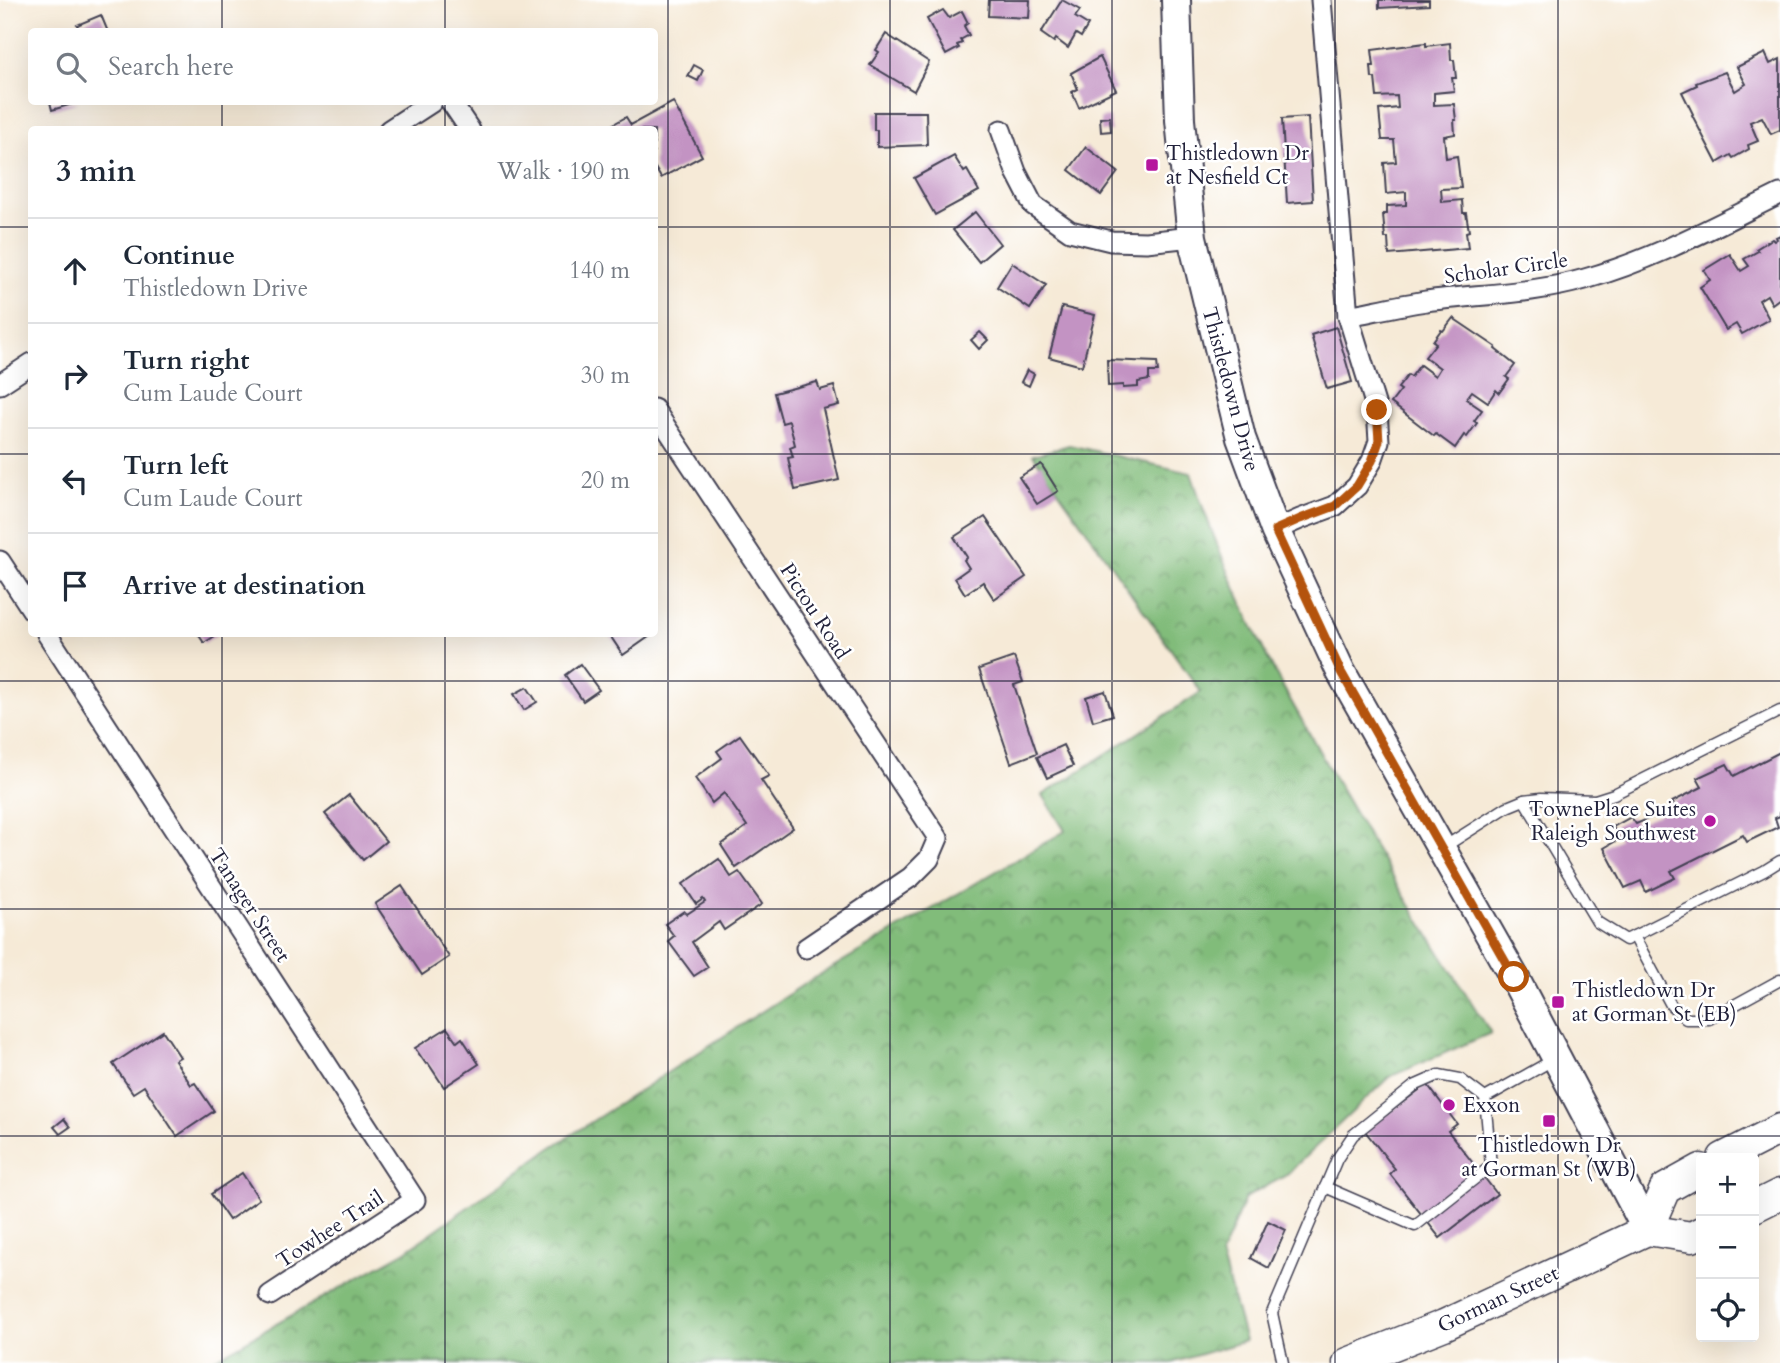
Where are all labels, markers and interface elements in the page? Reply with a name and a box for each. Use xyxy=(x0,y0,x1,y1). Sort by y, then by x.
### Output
search box xyxy=(28,28,658,105)
icon: search xyxy=(52,48,90,86)
text: Search here xyxy=(108,49,234,84)
place label: Thistledown Dr at Nesfield Ct xyxy=(1166,139,1309,192)
text: 3 min xyxy=(56,151,136,192)
text: Walk · 190 m xyxy=(497,156,630,187)
marker: Thistledown Dr at Nesfield Ct xyxy=(1144,157,1160,173)
text: Continue xyxy=(123,238,235,273)
street label: Scholar Circle xyxy=(1442,245,1570,292)
icon: ahead xyxy=(56,252,94,290)
text: 140 m xyxy=(569,255,630,286)
text: Thistledown Drive xyxy=(123,273,308,304)
street label: Thistledown Drive xyxy=(1195,304,1266,475)
text: Turn right xyxy=(123,343,250,378)
icon: right xyxy=(56,357,94,395)
text: 30 m xyxy=(581,360,630,391)
text: Cum Laude Court xyxy=(123,378,302,409)
route end xyxy=(1361,394,1392,425)
text: Turn left xyxy=(123,448,228,483)
icon: left xyxy=(56,462,94,500)
text: 20 m xyxy=(581,465,630,496)
text: Cum Laude Court xyxy=(123,483,302,514)
street label: Pictou Road xyxy=(773,558,856,665)
icon: arrive xyxy=(56,567,94,605)
text: Arrive at destination xyxy=(123,568,366,603)
place label: TownePlace Suites Raleigh Southwest xyxy=(1528,795,1696,848)
marker: TownePlace Suites Raleigh Southwest xyxy=(1702,813,1718,829)
street label: Tanager Street xyxy=(202,843,298,968)
route start xyxy=(1498,961,1529,992)
place label: Thistledown Dr at Gorman St (EB) xyxy=(1572,976,1737,1029)
marker: Thistledown Dr at Gorman St (EB) xyxy=(1550,994,1566,1010)
place label: Exxon xyxy=(1463,1091,1520,1120)
marker: Exxon xyxy=(1441,1097,1457,1113)
marker: Thistledown Dr at Gorman St (WB) xyxy=(1541,1113,1557,1129)
place label: Thistledown Dr at Gorman St (WB) xyxy=(1462,1131,1636,1184)
map controls xyxy=(1696,1153,1759,1342)
button: + xyxy=(1696,1153,1759,1216)
street label: Towhee Trail xyxy=(271,1184,390,1275)
button: − xyxy=(1696,1216,1759,1279)
street label: Gorman Street xyxy=(1433,1259,1564,1340)
button: locate xyxy=(1696,1279,1759,1342)

